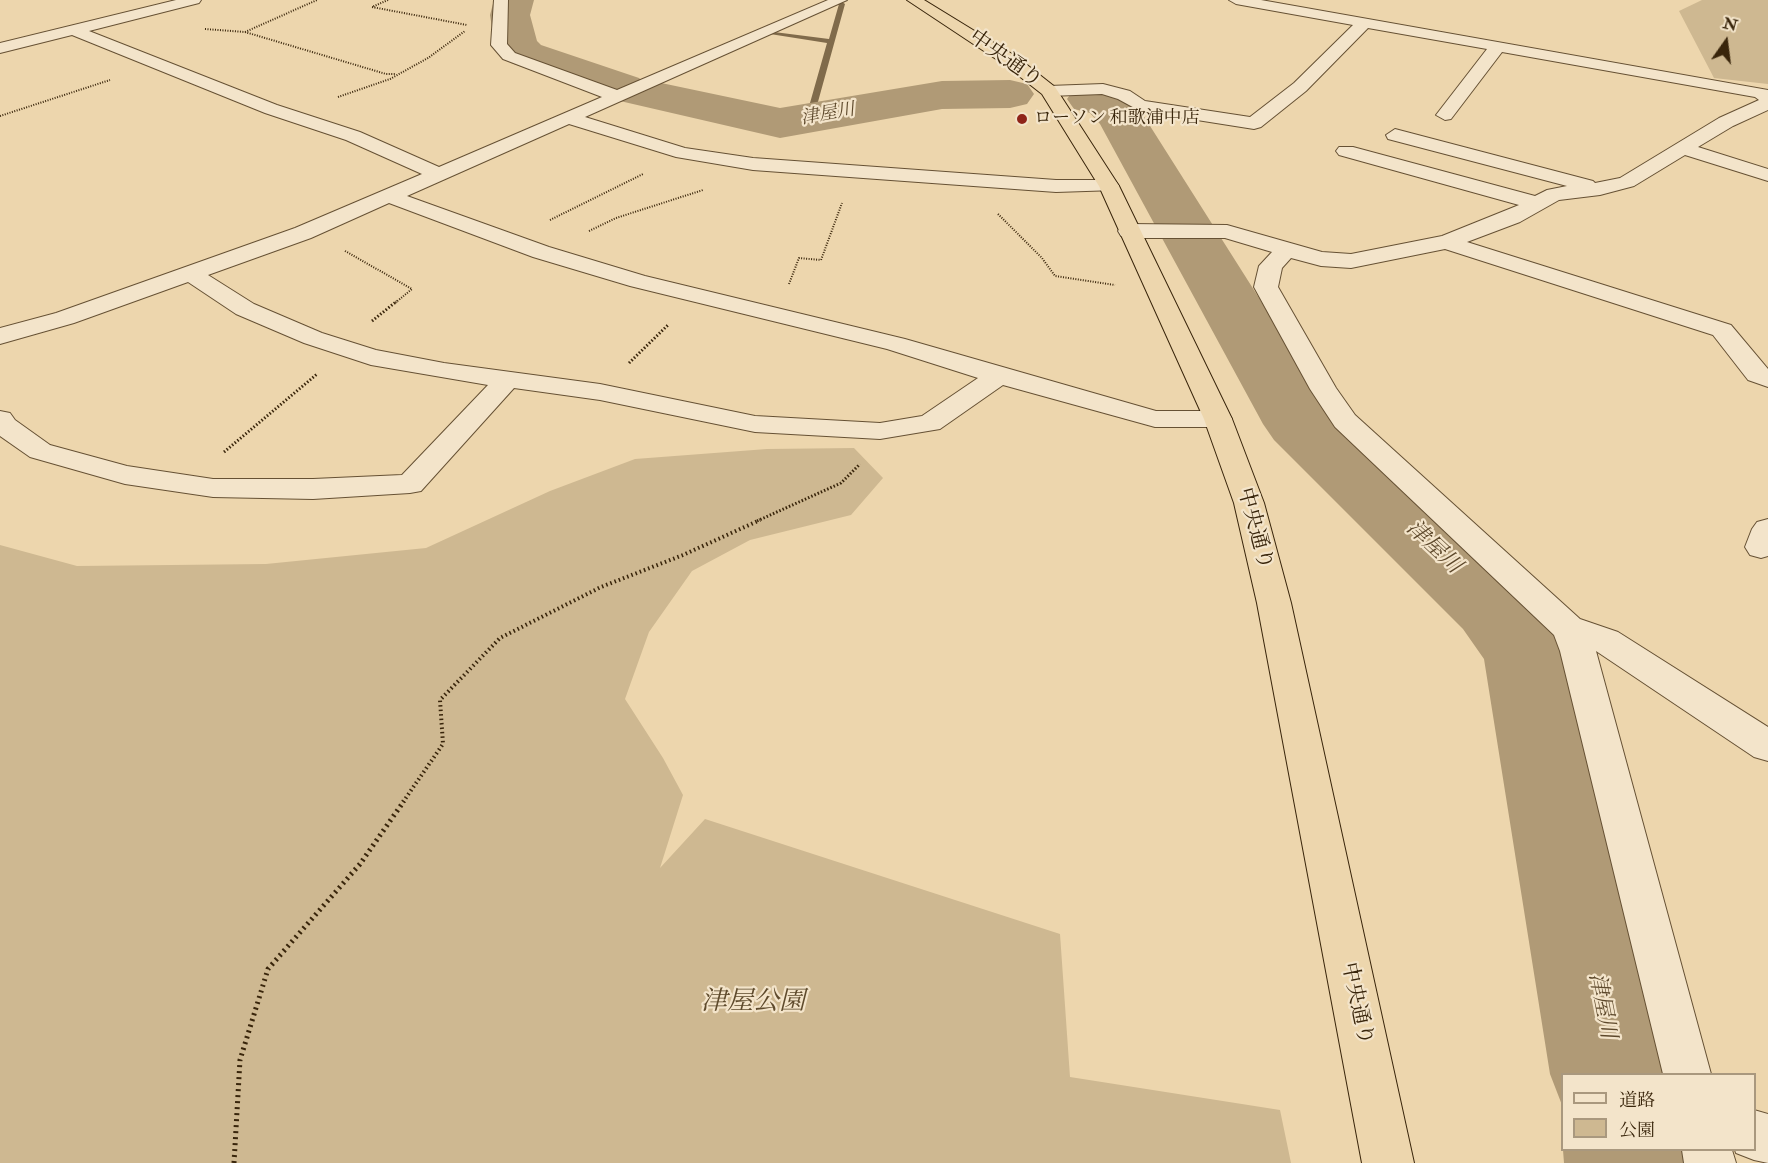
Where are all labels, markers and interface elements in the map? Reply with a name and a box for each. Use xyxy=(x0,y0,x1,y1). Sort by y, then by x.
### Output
north arrow xyxy=(1696,12,1756,72)
text: N xyxy=(1721,13,1740,36)
street label: 中央通り xyxy=(963,26,1047,94)
water label: 津屋川 xyxy=(800,100,856,130)
place label: ローソン 和歌浦中店 xyxy=(1034,108,1200,130)
marker: ローソン 和歌浦中店 xyxy=(1015,112,1029,126)
street label: 中央通り xyxy=(1231,485,1277,573)
water label: 津屋川 xyxy=(1400,516,1466,580)
street label: 中央通り xyxy=(1335,960,1377,1048)
water label: 津屋川 xyxy=(1582,971,1620,1041)
park label: 津屋公園 xyxy=(701,987,805,1019)
legend xyxy=(1561,1073,1756,1151)
text: 道路 xyxy=(1619,1089,1655,1112)
text: 公園 xyxy=(1619,1119,1655,1142)

